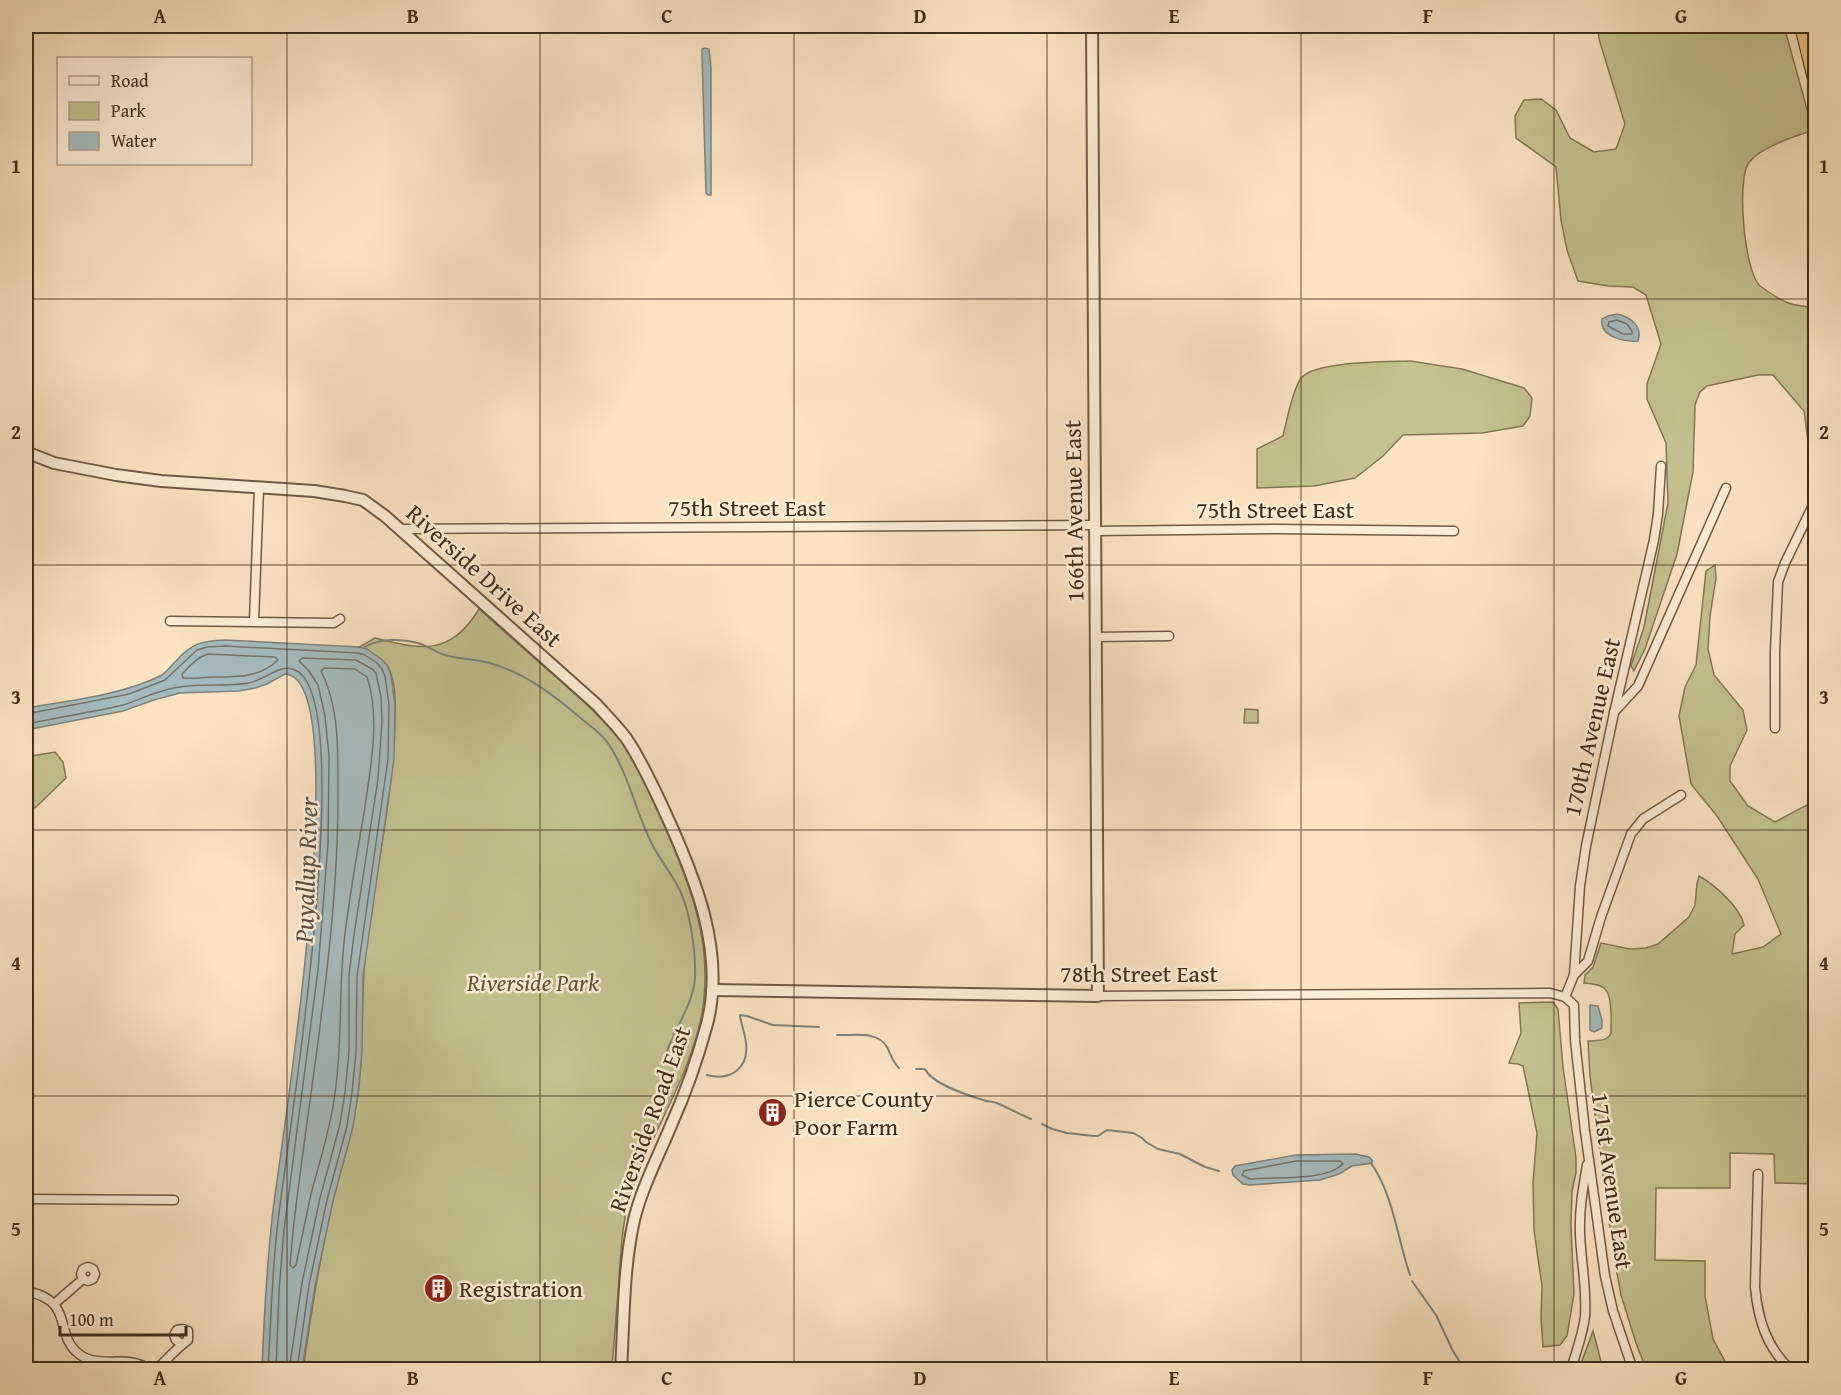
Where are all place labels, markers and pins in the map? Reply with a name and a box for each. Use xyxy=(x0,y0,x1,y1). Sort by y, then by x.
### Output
place label: Pierce County Poor Farm xyxy=(794,1081,934,1144)
building icon: Pierce County Poor Farm xyxy=(757,1097,789,1129)
place label: Registration xyxy=(459,1271,583,1306)
building icon: Registration xyxy=(422,1273,454,1305)

